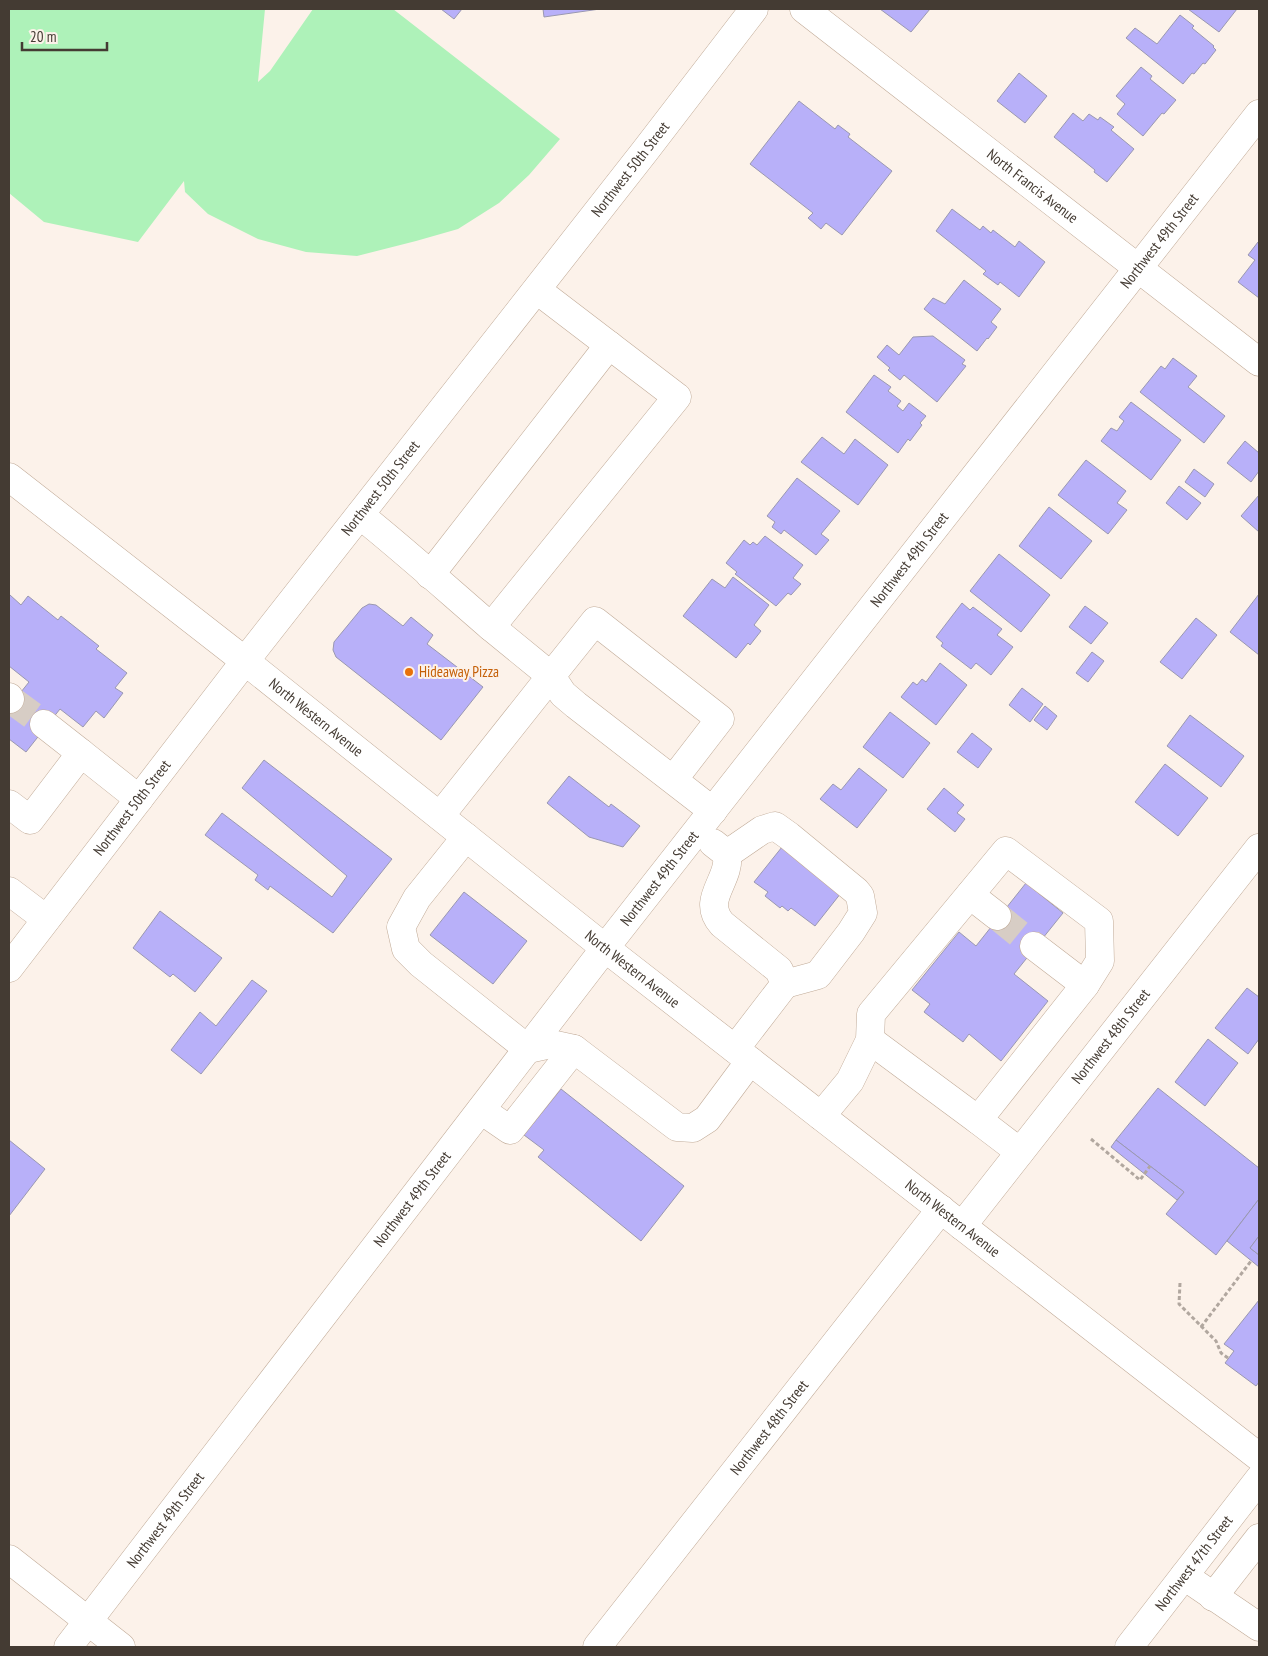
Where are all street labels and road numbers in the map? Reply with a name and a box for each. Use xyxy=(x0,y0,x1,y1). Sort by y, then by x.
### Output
street label: Northwest 50th Street xyxy=(587,118,673,220)
street label: North Francis Avenue xyxy=(983,144,1082,227)
street label: Northwest 49th Street xyxy=(1116,189,1202,292)
street label: Northwest 50th Street xyxy=(337,436,423,539)
street label: Northwest 49th Street xyxy=(866,508,952,611)
street label: North Western Avenue xyxy=(265,674,367,761)
street label: Northwest 50th Street xyxy=(89,756,175,859)
street label: Northwest 49th Street xyxy=(616,827,702,929)
street label: North Western Avenue xyxy=(581,926,684,1012)
street label: Northwest 48th Street xyxy=(1067,985,1154,1088)
street label: Northwest 49th Street xyxy=(369,1147,455,1250)
street label: North Western Avenue xyxy=(902,1175,1004,1261)
street label: Northwest 48th Street xyxy=(726,1376,812,1479)
street label: Northwest 49th Street xyxy=(122,1468,208,1571)
street label: Northwest 47th Street xyxy=(1151,1511,1236,1614)

